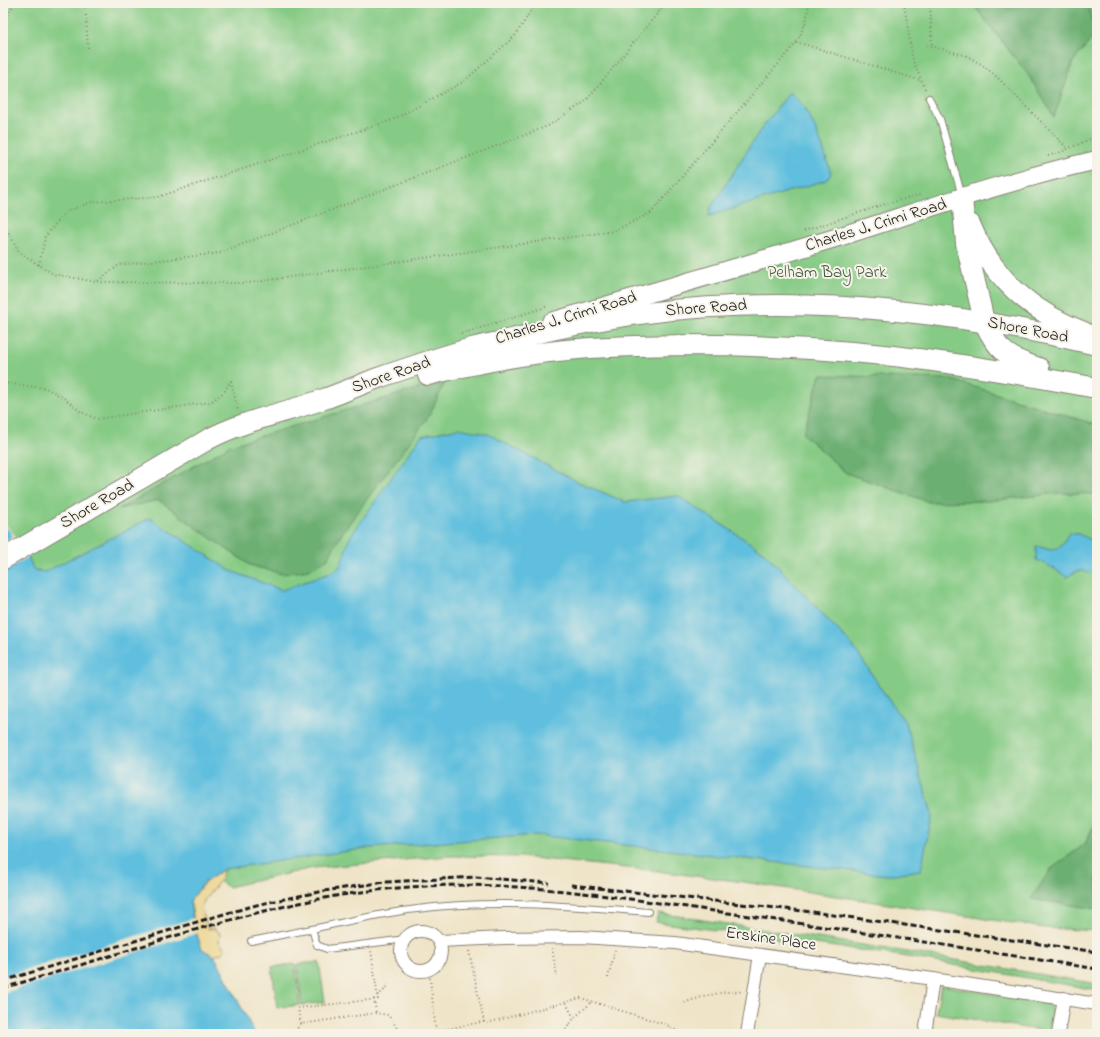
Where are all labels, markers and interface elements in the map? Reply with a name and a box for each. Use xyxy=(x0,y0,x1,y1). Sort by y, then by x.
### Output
street label: Charles J. Crimi Road xyxy=(802,192,950,258)
park label: Pelham Bay Park xyxy=(767,260,887,286)
street label: Charles J. Crimi Road xyxy=(492,285,640,351)
street label: Shore Road xyxy=(664,293,748,323)
street label: Shore Road xyxy=(985,310,1071,350)
street label: Shore Road xyxy=(348,350,434,400)
street label: Shore Road xyxy=(55,472,139,535)
street label: Erskine Place xyxy=(724,920,818,958)

